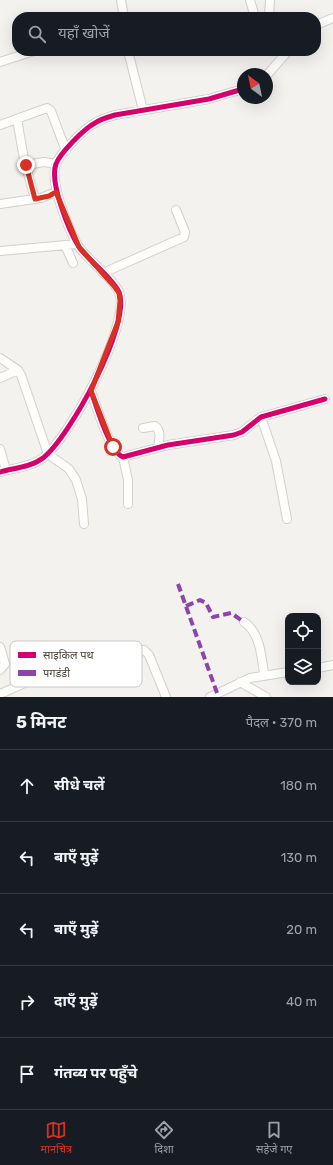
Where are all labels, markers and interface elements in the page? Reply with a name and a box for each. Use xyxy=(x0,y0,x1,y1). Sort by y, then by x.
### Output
search box xyxy=(12,12,321,56)
icon: search xyxy=(26,23,48,45)
text: यहाँ खोजें xyxy=(58,24,110,42)
north arrow xyxy=(237,68,273,104)
route end xyxy=(17,156,35,174)
route start xyxy=(104,438,122,456)
map controls xyxy=(285,613,321,685)
button: locate xyxy=(285,613,321,649)
legend xyxy=(10,641,142,687)
text: साइकिल पथ xyxy=(43,649,94,662)
button: layers xyxy=(285,649,321,685)
text: पगडंडी xyxy=(43,667,70,680)
text: 5 मिनट xyxy=(16,712,66,732)
text: पैदल · 370 m xyxy=(246,715,317,730)
icon: ahead xyxy=(16,775,38,797)
text: सीधे चलें xyxy=(54,776,104,794)
text: 180 m xyxy=(280,778,317,793)
icon: left xyxy=(16,847,38,869)
text: बाएँ मुड़ें xyxy=(54,848,98,866)
text: 130 m xyxy=(281,850,317,865)
icon: left xyxy=(16,919,38,941)
text: बाएँ मुड़ें xyxy=(54,920,98,938)
text: 20 m xyxy=(286,922,317,937)
icon: right xyxy=(16,991,38,1013)
text: दाएँ मुड़ें xyxy=(54,992,97,1010)
text: 40 m xyxy=(286,994,317,1009)
icon: arrive xyxy=(16,1063,38,1085)
text: गंतव्य पर पहुँचे xyxy=(54,1064,138,1082)
tab: मानचित्र xyxy=(41,1119,72,1157)
tab: दिशा xyxy=(153,1119,175,1157)
tab: सहेजे गए xyxy=(256,1119,292,1157)

